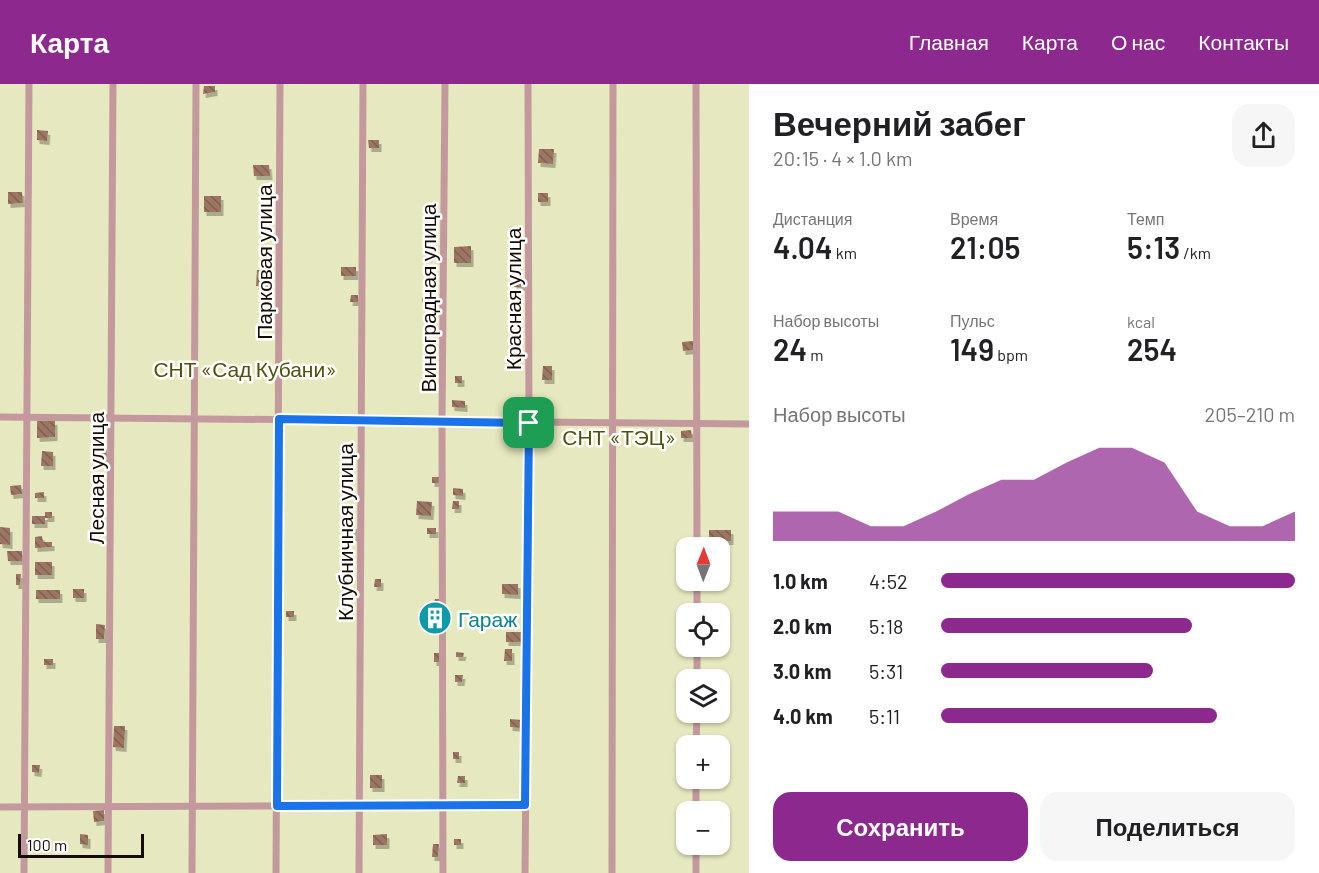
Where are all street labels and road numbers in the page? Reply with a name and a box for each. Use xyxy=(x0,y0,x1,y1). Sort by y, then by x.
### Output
street label: Парковая улица xyxy=(251,184,276,340)
street label: Виноградная улица xyxy=(415,203,440,392)
street label: Красная улица xyxy=(500,227,525,370)
street label: Лесная улица xyxy=(83,411,108,544)
street label: Клубничная улица xyxy=(332,443,357,621)

